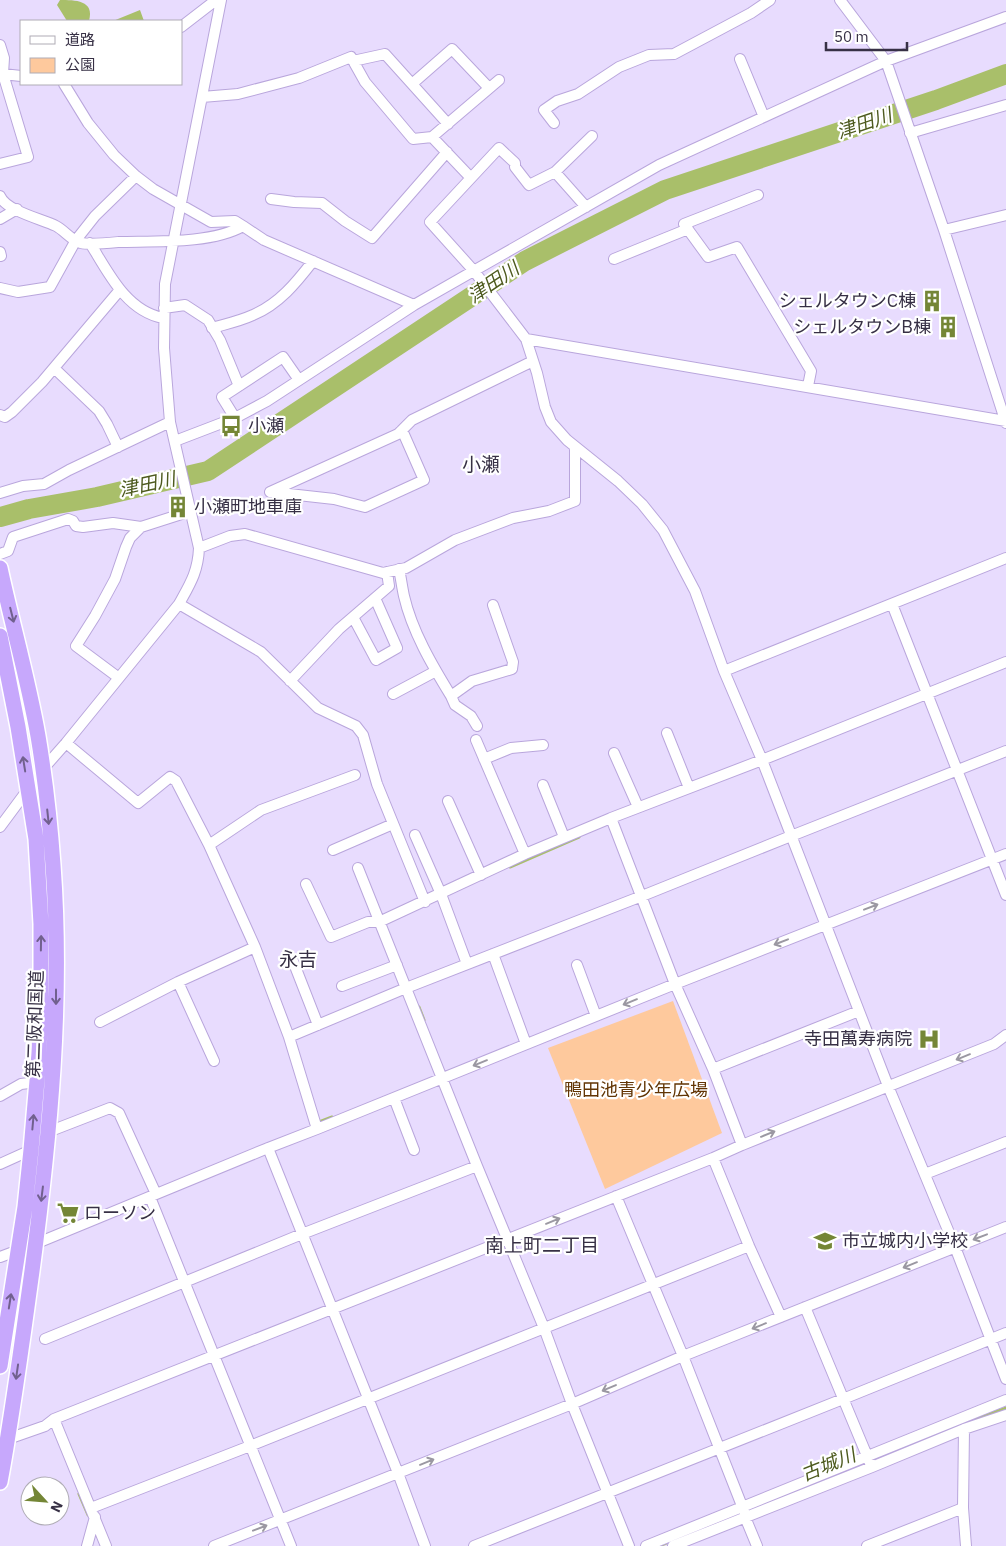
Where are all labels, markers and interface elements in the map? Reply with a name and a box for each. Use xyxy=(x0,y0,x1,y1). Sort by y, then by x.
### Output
legend xyxy=(20,20,182,85)
scale bar xyxy=(826,20,907,52)
text: 50 m xyxy=(834,27,869,46)
text: 道路 xyxy=(65,30,95,49)
text: 公園 xyxy=(65,55,95,74)
water label: 津田川 xyxy=(833,102,897,144)
water label: 津田川 xyxy=(463,255,525,308)
building icon: シェルタウンC棟 xyxy=(919,288,945,314)
place label: シェルタウンC棟 xyxy=(779,289,916,312)
building icon: シェルタウンB棟 xyxy=(935,314,961,340)
place label: シェルタウンB棟 xyxy=(793,315,931,338)
bus stop icon: 小瀬 xyxy=(218,413,244,439)
place label: 小瀬 xyxy=(248,414,284,437)
district label: 小瀬 xyxy=(462,452,500,476)
water label: 津田川 xyxy=(117,466,179,502)
building icon: 小瀬町地車庫 xyxy=(165,494,191,520)
place label: 小瀬町地車庫 xyxy=(194,495,302,518)
one-way arrow xyxy=(8,607,17,623)
one-way arrow xyxy=(19,756,29,772)
one-way arrow xyxy=(43,809,53,825)
one-way arrow xyxy=(864,901,879,910)
one-way arrow xyxy=(36,935,46,951)
one-way arrow xyxy=(774,938,789,947)
district label: 永吉 xyxy=(279,947,317,971)
street label: 第二阪和国道 xyxy=(21,970,48,1078)
one-way arrow xyxy=(51,988,61,1005)
one-way arrow xyxy=(623,998,638,1007)
hospital icon: 寺田萬寿病院 xyxy=(916,1026,942,1052)
place label: 寺田萬寿病院 xyxy=(804,1027,912,1050)
one-way arrow xyxy=(955,1053,970,1062)
one-way arrow xyxy=(473,1059,488,1069)
park label: 鴨田池青少年広場 xyxy=(564,1078,708,1101)
one-way arrow xyxy=(28,1115,38,1131)
one-way arrow xyxy=(760,1129,775,1139)
one-way arrow xyxy=(37,1186,47,1202)
supermarket icon: ローソン xyxy=(55,1200,81,1226)
place label: ローソン xyxy=(84,1201,156,1224)
one-way arrow xyxy=(545,1216,560,1225)
school or university icon: 市立城内小学校 xyxy=(812,1228,838,1254)
place label: 市立城内小学校 xyxy=(842,1229,968,1252)
district label: 南上町二丁目 xyxy=(485,1233,599,1257)
one-way arrow xyxy=(973,1233,989,1242)
one-way arrow xyxy=(903,1261,918,1270)
one-way arrow xyxy=(5,1293,15,1309)
one-way arrow xyxy=(752,1321,767,1331)
one-way arrow xyxy=(12,1364,22,1380)
one-way arrow xyxy=(602,1383,617,1393)
water label: 古城川 xyxy=(797,1441,861,1486)
one-way arrow xyxy=(419,1457,434,1466)
north arrow xyxy=(20,1476,70,1526)
text: N xyxy=(46,1498,67,1515)
one-way arrow xyxy=(252,1523,267,1532)

